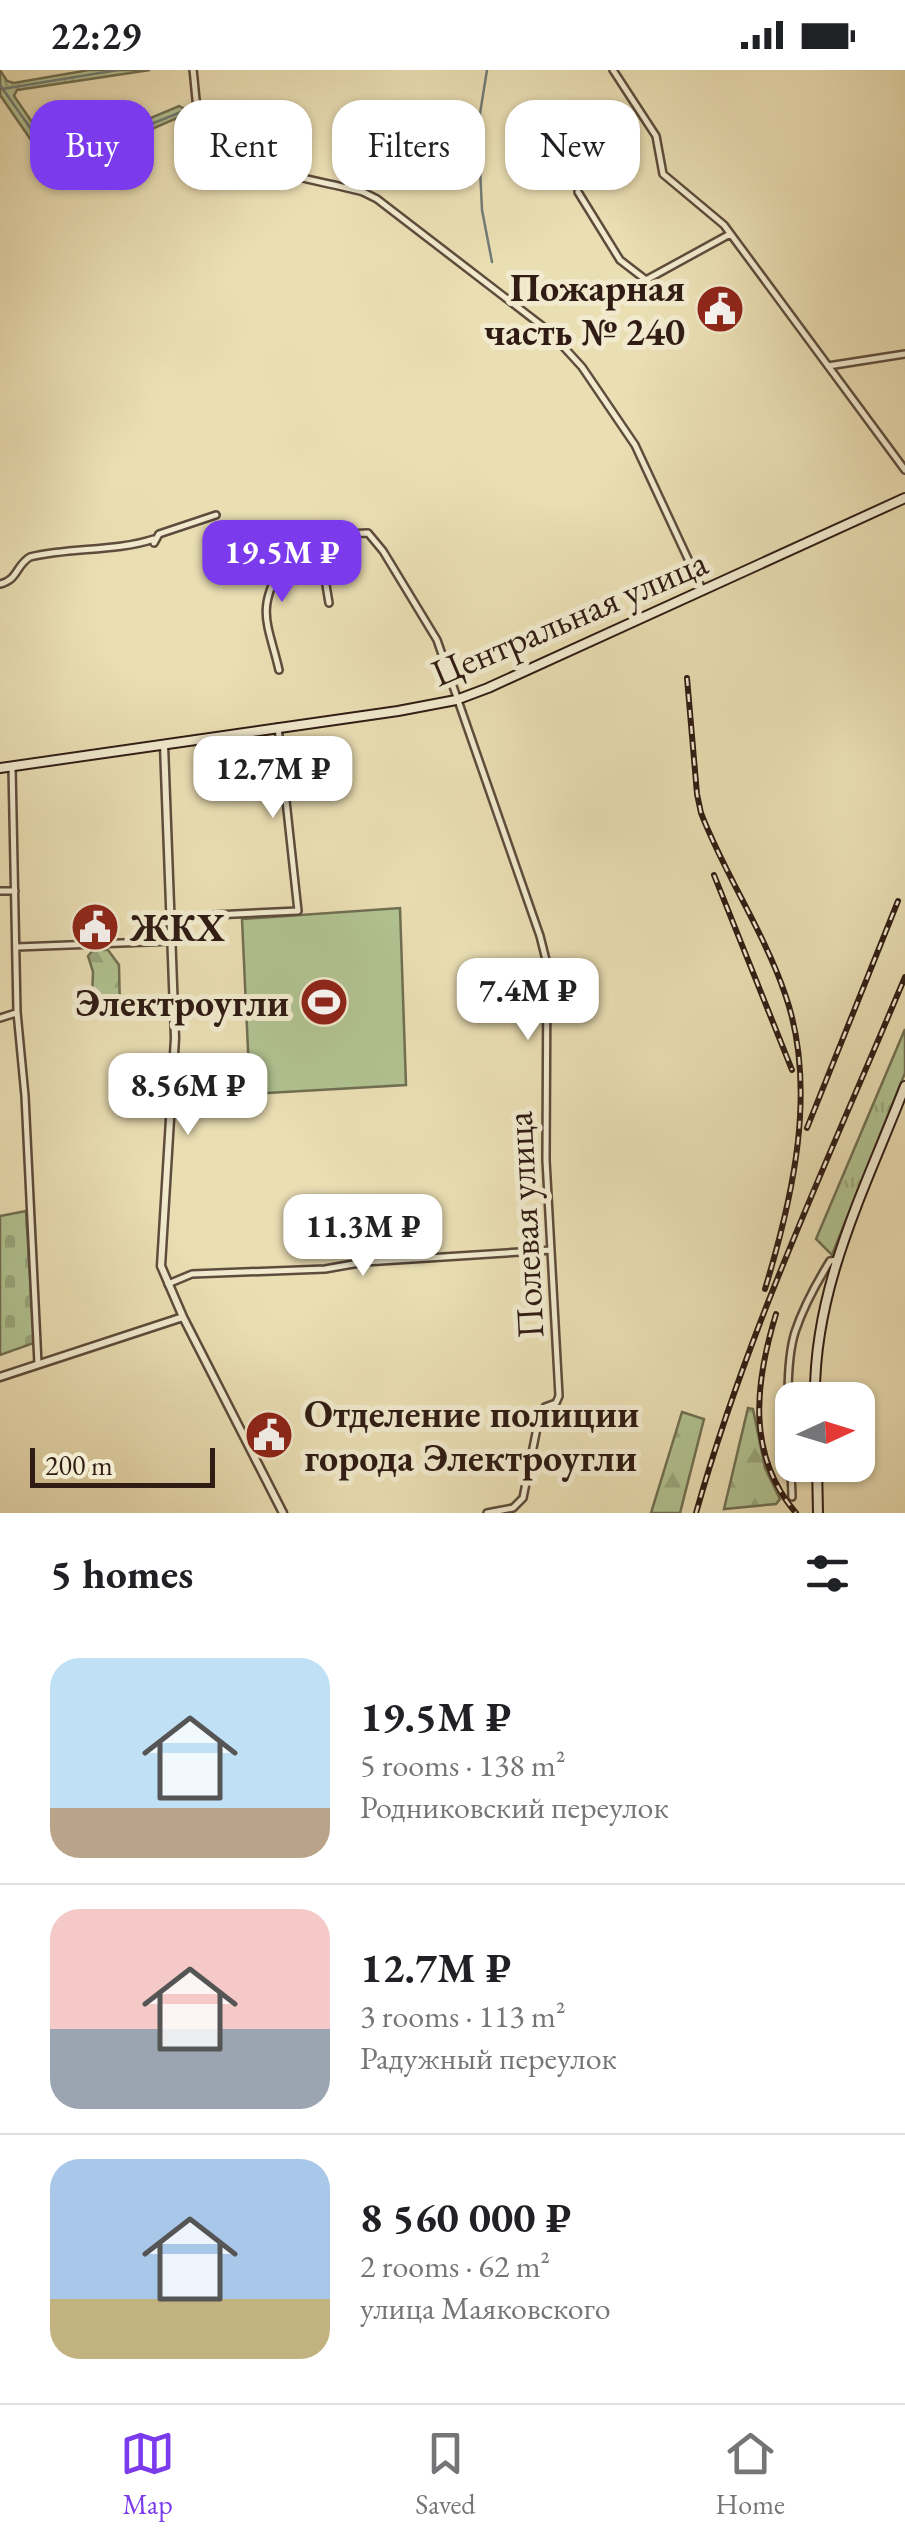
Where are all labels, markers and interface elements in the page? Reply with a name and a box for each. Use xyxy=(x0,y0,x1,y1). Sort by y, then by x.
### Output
text: 22:29 xyxy=(50,11,141,60)
chip: Buy xyxy=(30,100,154,190)
chip: Rent xyxy=(174,100,312,190)
chip: Filters xyxy=(332,100,485,190)
chip: New xyxy=(505,100,640,190)
place label: Пожарная часть № 240 xyxy=(484,263,685,356)
public building icon: Пожарная часть № 240 xyxy=(694,283,746,335)
pin: 19.5M ₽ xyxy=(190,520,374,605)
text: 19.5M ₽ xyxy=(224,531,340,573)
street label: Центральная улица xyxy=(424,536,715,697)
pin: 12.7M ₽ xyxy=(181,736,365,821)
text: 12.7M ₽ xyxy=(215,747,331,789)
public building icon: ЖКХ xyxy=(69,901,121,953)
place label: ЖКХ xyxy=(129,903,225,952)
pin: 7.4M ₽ xyxy=(447,958,609,1043)
text: 7.4M ₽ xyxy=(479,969,577,1011)
sports icon: Электроугли xyxy=(298,976,350,1028)
place label: Электроугли xyxy=(75,978,289,1027)
pin: 8.56M ₽ xyxy=(96,1053,280,1138)
text: 8.56M ₽ xyxy=(130,1064,246,1106)
street label: Полевая улица xyxy=(494,1110,554,1340)
pin: 11.3M ₽ xyxy=(271,1194,455,1279)
text: 11.3M ₽ xyxy=(305,1205,421,1247)
north arrow xyxy=(775,1382,875,1482)
map controls xyxy=(775,1382,875,1482)
place label: Отделение полиции города Электроугли xyxy=(304,1389,639,1482)
public building icon: Отделение полиции города Электроугли xyxy=(243,1409,295,1461)
scale bar xyxy=(30,1443,215,1488)
text: 200 m xyxy=(45,1447,113,1483)
text: 5 homes xyxy=(50,1546,193,1601)
icon: filters xyxy=(800,1546,855,1601)
text: 19.5M ₽ xyxy=(360,1689,511,1744)
icon: home xyxy=(130,1698,250,1818)
text: 5 rooms · 138 m² xyxy=(360,1744,566,1786)
text: Родниковский переулок xyxy=(360,1786,669,1828)
text: 12.7M ₽ xyxy=(360,1940,511,1995)
icon: home xyxy=(130,1949,250,2069)
text: 3 rooms · 113 m² xyxy=(360,1995,566,2037)
text: Радужный переулок xyxy=(360,2037,617,2079)
text: 8 560 000 ₽ xyxy=(360,2190,571,2245)
icon: home xyxy=(130,2199,250,2319)
text: 2 rooms · 62 m² xyxy=(360,2245,550,2287)
text: улица Маяковского xyxy=(360,2287,611,2329)
tab: Map xyxy=(120,2426,175,2522)
tab: Saved xyxy=(415,2426,475,2522)
tab: Home xyxy=(716,2426,785,2522)

